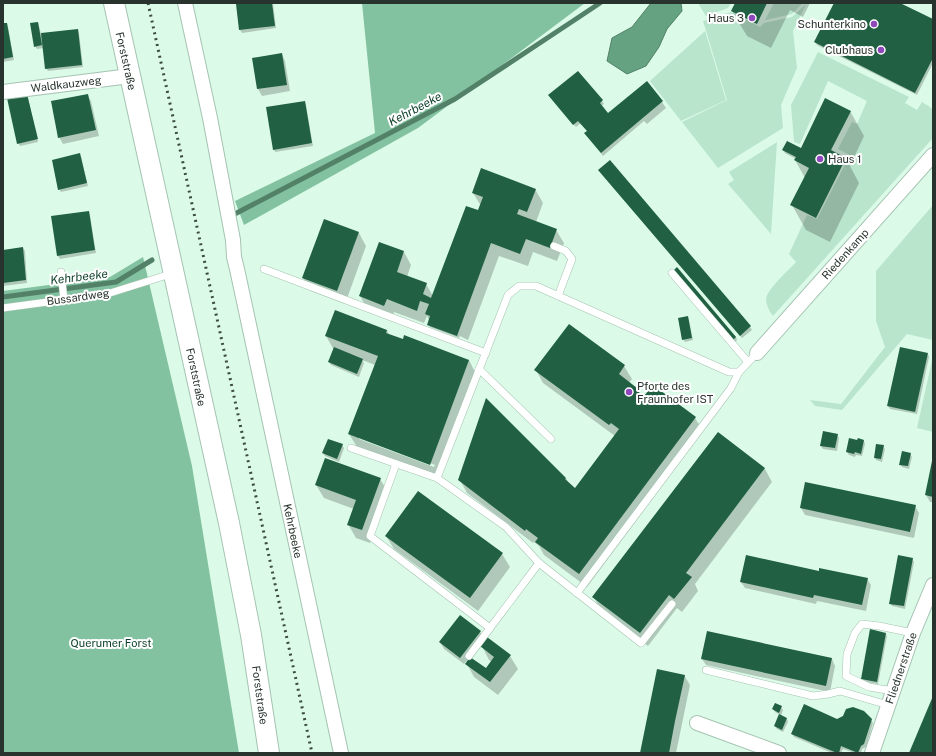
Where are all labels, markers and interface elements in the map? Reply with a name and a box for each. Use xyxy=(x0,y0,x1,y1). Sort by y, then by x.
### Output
place label: Haus 3 xyxy=(708,12,744,24)
marker: Haus 3 xyxy=(747,13,757,23)
place label: Schunterkino xyxy=(798,18,866,30)
marker: Schunterkino xyxy=(869,19,879,29)
street label: Forststraße xyxy=(113,31,139,91)
place label: Clubhaus xyxy=(825,44,873,56)
marker: Clubhaus xyxy=(876,45,886,55)
street label: Waldkauzweg xyxy=(30,74,102,94)
water label: Kehrbeeke xyxy=(386,89,444,129)
place label: Haus 1 xyxy=(828,153,862,165)
marker: Haus 1 xyxy=(815,154,825,164)
street label: Riedenkamp xyxy=(819,226,871,282)
water label: Kehrbeeke xyxy=(49,266,109,287)
street label: Bussardweg xyxy=(46,287,110,307)
street label: Forststraße xyxy=(184,347,208,407)
place label: Pforte des Fraunhofer IST xyxy=(637,380,714,405)
marker: Pforte des Fraunhofer IST xyxy=(624,387,634,397)
street label: Kehrbeeke xyxy=(281,503,305,559)
street label: Fliednerstraße xyxy=(883,631,919,705)
park label: Querumer Forst xyxy=(71,637,151,649)
street label: Forststraße xyxy=(250,665,270,725)

